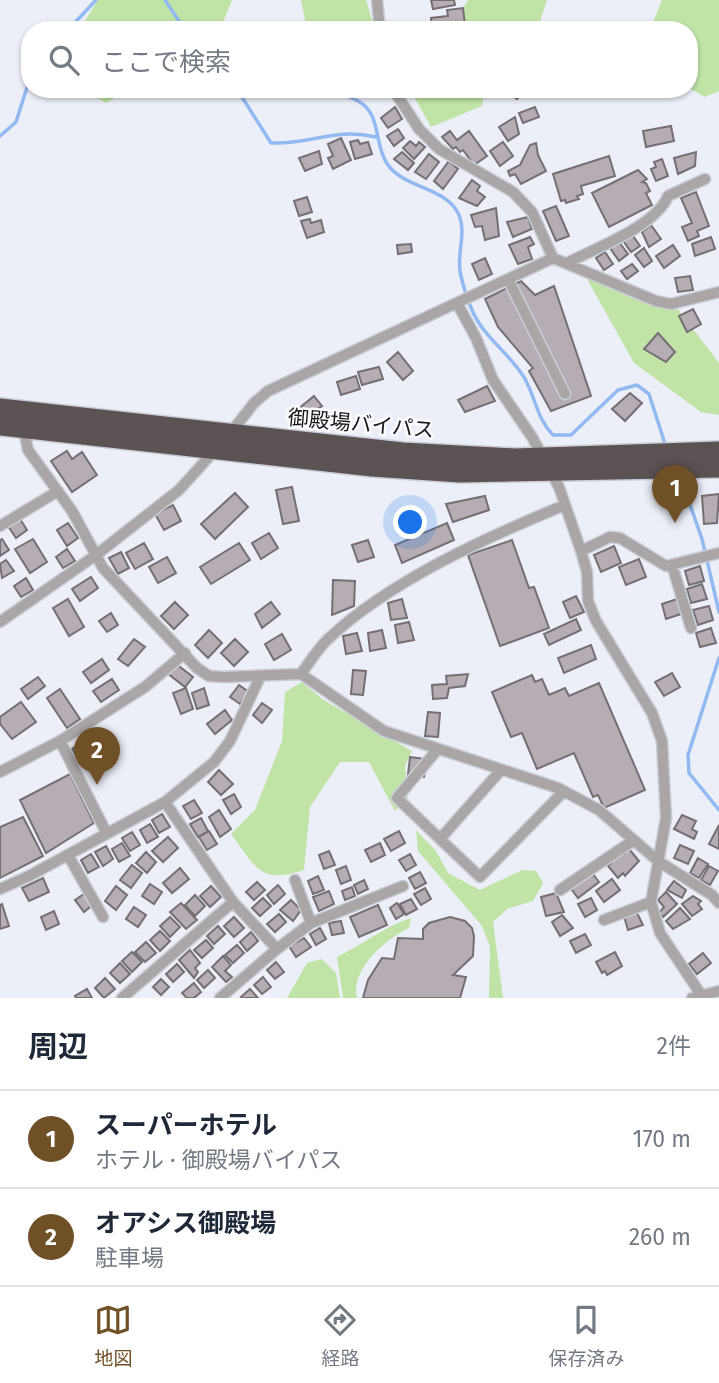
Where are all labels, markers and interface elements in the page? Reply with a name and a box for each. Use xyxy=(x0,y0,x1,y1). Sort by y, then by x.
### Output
search box xyxy=(21,21,698,98)
icon: search xyxy=(45,41,83,79)
text: ここで検索 xyxy=(101,47,231,78)
street label: 御殿場バイパス xyxy=(287,405,435,443)
pin: 1 xyxy=(652,465,698,523)
your location xyxy=(393,505,427,539)
pin: 2 xyxy=(74,727,120,785)
text: 周辺 xyxy=(28,1029,88,1065)
text: 2件 xyxy=(657,1032,691,1060)
text: スーパーホテル xyxy=(95,1110,277,1141)
text: 1 xyxy=(46,1125,56,1153)
text: 170 m xyxy=(632,1125,691,1153)
text: ホテル · 御殿場バイパス xyxy=(95,1146,342,1174)
text: オアシス御殿場 xyxy=(95,1208,276,1239)
text: 2 xyxy=(45,1223,57,1251)
text: 260 m xyxy=(629,1223,691,1251)
text: 駐車場 xyxy=(95,1244,164,1272)
tab: 地図 xyxy=(94,1301,133,1370)
tab: 経路 xyxy=(321,1301,360,1370)
tab: 保存済み xyxy=(548,1301,625,1370)

